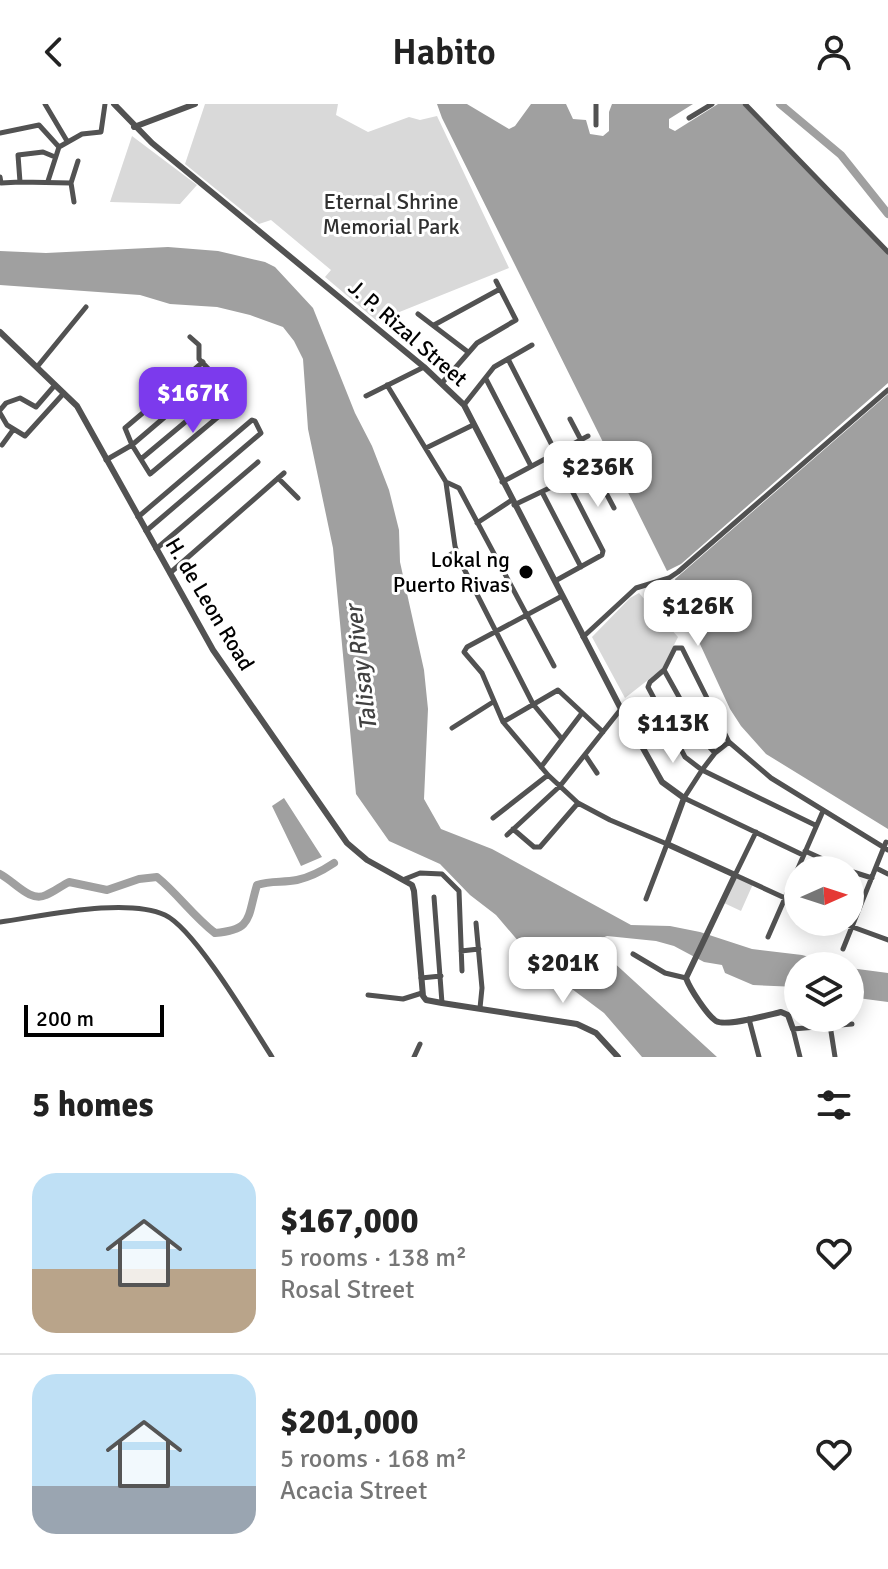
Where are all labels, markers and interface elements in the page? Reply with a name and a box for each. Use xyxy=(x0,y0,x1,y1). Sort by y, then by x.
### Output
icon: back xyxy=(32,30,76,74)
text: Habito xyxy=(392,30,496,75)
icon: person xyxy=(812,30,856,74)
park label: Eternal Shrine Memorial Park xyxy=(323,188,459,240)
street label: J. P. Rizal Street xyxy=(343,274,473,392)
pin: $167K xyxy=(137,367,249,435)
text: $167K xyxy=(157,377,229,409)
pin: $236K xyxy=(542,441,654,509)
text: $236K xyxy=(562,451,634,483)
street label: H. de Leon Road xyxy=(160,533,260,675)
place label: Lokal ng Puerto Rivas xyxy=(393,546,510,598)
marker: Lokal ng Puerto Rivas xyxy=(517,563,535,581)
pin: $126K xyxy=(642,580,754,648)
text: $126K xyxy=(662,590,734,622)
water label: Talisay River xyxy=(338,600,384,733)
pin: $113K xyxy=(617,697,729,765)
text: $113K xyxy=(637,707,709,739)
north arrow xyxy=(784,856,864,936)
map controls xyxy=(784,856,864,1032)
pin: $201K xyxy=(507,937,619,1005)
text: $201K xyxy=(527,947,599,979)
button: layers xyxy=(784,952,864,1032)
scale bar xyxy=(24,1001,164,1037)
text: 200 m xyxy=(36,1005,94,1032)
icon: filters xyxy=(812,1083,856,1127)
text: 5 homes xyxy=(32,1084,153,1126)
text: $167,000 xyxy=(280,1200,419,1242)
icon: home xyxy=(96,1205,192,1301)
icon: heart xyxy=(812,1231,856,1275)
text: 5 rooms · 138 m² xyxy=(280,1242,467,1274)
text: Rosal Street xyxy=(280,1274,414,1306)
text: $201,000 xyxy=(280,1401,419,1443)
icon: home xyxy=(96,1406,192,1502)
icon: heart xyxy=(812,1432,856,1476)
text: 5 rooms · 168 m² xyxy=(280,1443,467,1475)
text: Acacia Street xyxy=(280,1475,427,1507)

